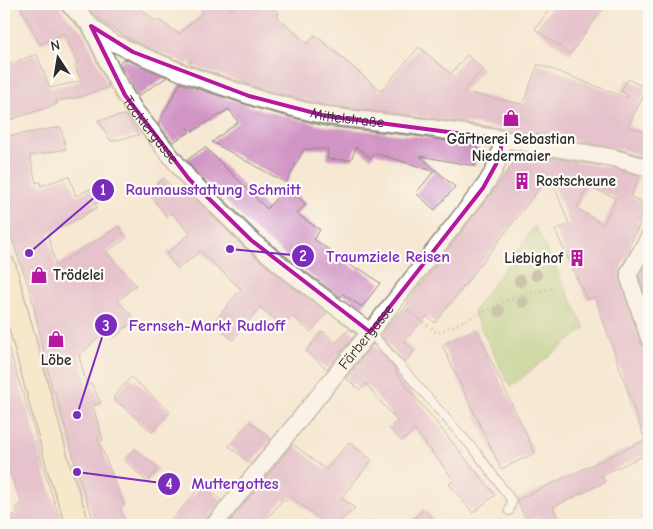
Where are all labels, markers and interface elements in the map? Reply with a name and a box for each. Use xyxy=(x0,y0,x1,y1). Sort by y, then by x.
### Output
north arrow xyxy=(32,32,82,82)
text: N xyxy=(49,37,62,55)
street label: Tocklergasse xyxy=(119,92,183,168)
street label: Mittelstraße xyxy=(309,103,386,131)
shop icon: Gärtnerei Sebastian Niedermaier xyxy=(501,108,521,128)
place label: Gärtnerei Sebastian Niedermaier xyxy=(447,130,575,165)
building icon: Rostscheune xyxy=(512,171,532,191)
place label: Rostscheune xyxy=(536,172,616,190)
callout: Raumausstattung Schmitt xyxy=(90,174,310,205)
text: 1 xyxy=(100,181,106,199)
text: Raumausstattung Schmitt xyxy=(125,181,301,199)
callout: Traumziele Reisen xyxy=(291,241,460,272)
text: 2 xyxy=(299,247,307,265)
text: Traumziele Reisen xyxy=(326,248,450,266)
building icon: Liebighof xyxy=(567,248,587,268)
place label: Liebighof xyxy=(504,249,564,267)
shop icon: Trödelei xyxy=(29,265,49,285)
place label: Trödelei xyxy=(53,266,104,284)
street label: Färbergasse xyxy=(335,300,398,373)
callout: Fernseh-Markt Rudloff xyxy=(94,310,295,341)
text: 3 xyxy=(102,317,110,335)
text: Fernseh-Markt Rudloff xyxy=(129,317,286,335)
shop icon: Löbe xyxy=(46,329,66,349)
place label: Löbe xyxy=(41,351,71,369)
callout: Muttergottes xyxy=(157,468,289,499)
text: 4 xyxy=(165,475,173,493)
text: Muttergottes xyxy=(192,475,279,493)

